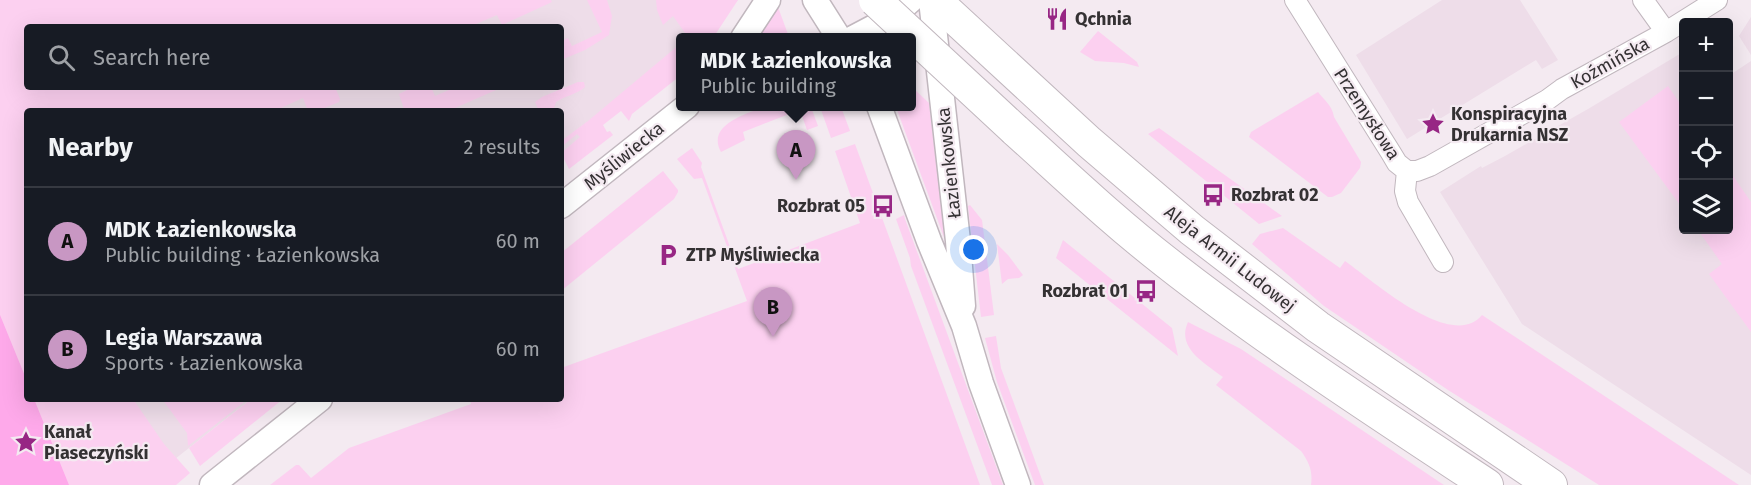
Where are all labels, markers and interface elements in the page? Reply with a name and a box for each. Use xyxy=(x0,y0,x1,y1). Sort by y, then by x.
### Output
restaurant icon: Qchnia xyxy=(1044,6,1070,32)
place label: Qchnia xyxy=(1075,8,1132,30)
map controls xyxy=(1679,18,1733,234)
button: + xyxy=(1679,18,1733,72)
search box xyxy=(24,24,564,90)
street label: Koźmińska xyxy=(1567,32,1653,94)
popup xyxy=(676,33,916,111)
icon: search xyxy=(45,41,78,74)
text: Search here xyxy=(93,44,211,71)
text: MDK Łazienkowska xyxy=(700,47,892,74)
street label: Przemysłowa xyxy=(1329,64,1405,164)
button: − xyxy=(1679,72,1733,126)
text: Public building xyxy=(700,74,836,98)
place label: Konspiracyjna Drukarnia NSZ xyxy=(1451,103,1569,146)
street label: Łazienkowska xyxy=(932,106,966,220)
place icon: Konspiracyjna Drukarnia NSZ xyxy=(1420,111,1446,137)
street label: Myśliwiecka xyxy=(580,117,668,195)
button: locate xyxy=(1679,126,1733,180)
pin: A xyxy=(776,130,816,180)
text: Nearby xyxy=(48,132,133,163)
text: 2 results xyxy=(463,135,540,159)
button: layers xyxy=(1679,180,1733,234)
bus stop icon: Rozbrat 02 xyxy=(1200,182,1226,208)
place label: Rozbrat 02 xyxy=(1231,184,1319,206)
bus stop icon: Rozbrat 05 xyxy=(870,193,896,219)
place label: Rozbrat 05 xyxy=(777,195,865,217)
street label: Aleja Armii Ludowej xyxy=(1160,201,1300,317)
text: MDK Łazienkowska xyxy=(105,216,297,243)
text: A xyxy=(62,229,73,253)
text: 60 m xyxy=(496,229,540,253)
your location xyxy=(959,235,988,264)
parking icon: ZTP Myśliwiecka xyxy=(655,242,681,268)
text: Public building · Łazienkowska xyxy=(105,243,380,267)
place label: ZTP Myśliwiecka xyxy=(686,244,820,266)
bus stop icon: Rozbrat 01 xyxy=(1133,278,1159,304)
place label: Rozbrat 01 xyxy=(1042,280,1128,302)
pin: B xyxy=(754,288,792,337)
text: Legia Warszawa xyxy=(105,324,263,351)
text: B xyxy=(61,337,74,361)
text: 60 m xyxy=(496,337,540,361)
text: Sports · Łazienkowska xyxy=(105,351,303,375)
place label: Kanał Piaseczyński xyxy=(44,421,149,464)
place icon: Kanał Piaseczyński xyxy=(13,429,39,455)

